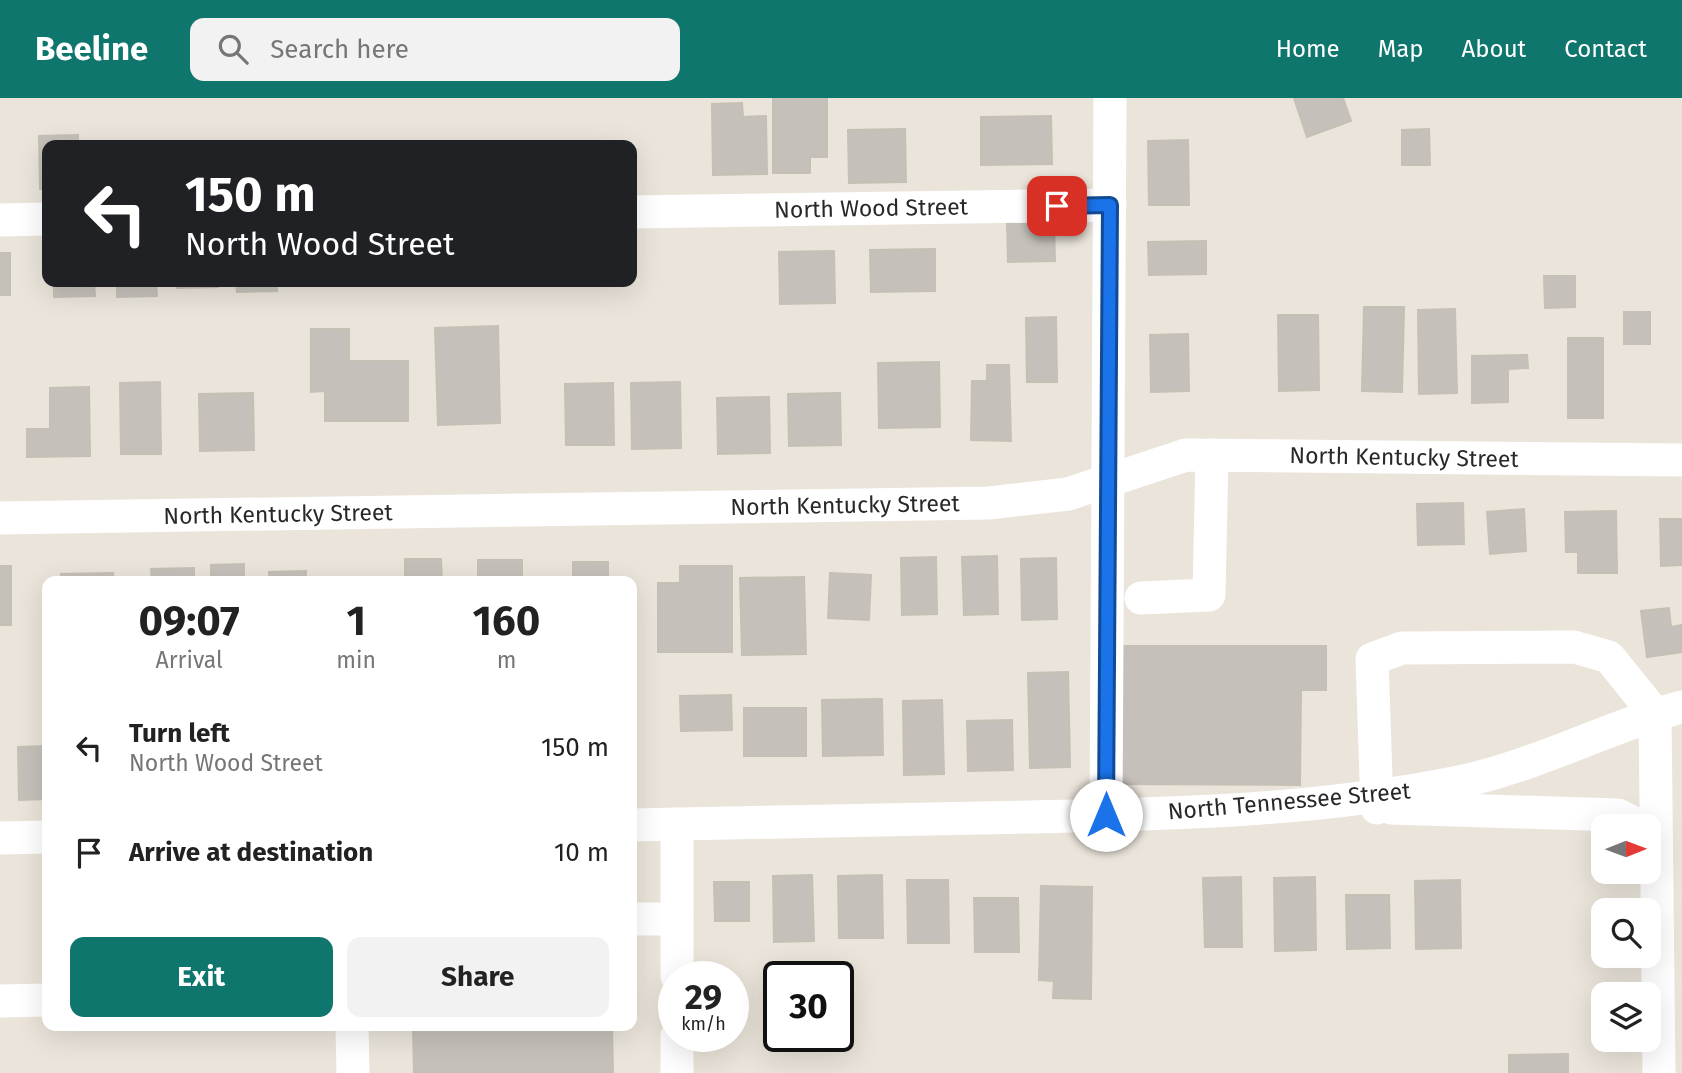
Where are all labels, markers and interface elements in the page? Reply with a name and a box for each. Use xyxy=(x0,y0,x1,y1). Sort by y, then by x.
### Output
search box xyxy=(190,18,680,81)
text: Beeline xyxy=(35,29,148,69)
icon: search xyxy=(214,30,252,68)
text: Search here xyxy=(270,34,409,65)
text: Home xyxy=(1276,35,1340,63)
text: Map xyxy=(1378,35,1424,63)
text: About xyxy=(1462,35,1526,63)
text: Contact xyxy=(1564,35,1647,63)
text: 150 m xyxy=(185,165,316,224)
icon: left xyxy=(70,168,161,259)
pin xyxy=(1027,176,1087,236)
icon: arrive xyxy=(1038,187,1076,225)
street label: North Wood Street xyxy=(774,192,969,224)
text: North Wood Street xyxy=(185,225,455,263)
street label: North Kentucky Street xyxy=(1289,441,1520,473)
street label: North Kentucky Street xyxy=(730,489,961,521)
street label: North Kentucky Street xyxy=(163,498,394,530)
text: 09:07 xyxy=(139,596,240,646)
text: 1 xyxy=(346,596,366,646)
text: 160 xyxy=(473,596,540,646)
text: Arrival xyxy=(155,646,223,674)
text: min xyxy=(336,646,376,674)
text: m xyxy=(497,646,516,674)
text: Turn left xyxy=(129,718,230,749)
icon: left xyxy=(70,729,108,767)
text: 150 m xyxy=(541,732,609,763)
text: North Wood Street xyxy=(129,749,323,777)
street label: North Tennessee Street xyxy=(1167,776,1412,826)
position arrow xyxy=(1069,778,1143,852)
north arrow xyxy=(1591,814,1661,884)
map controls xyxy=(1591,814,1661,1052)
icon: arrive xyxy=(70,834,108,872)
text: Arrive at destination xyxy=(129,837,373,868)
text: 10 m xyxy=(554,837,609,868)
button: search xyxy=(1591,898,1661,968)
button: Exit xyxy=(70,937,333,1017)
button: Share xyxy=(347,937,609,1017)
speed limit sign: 30 xyxy=(763,961,854,1052)
text: 29 xyxy=(685,976,722,1018)
button: layers xyxy=(1591,982,1661,1052)
text: km/h xyxy=(681,1013,726,1035)

